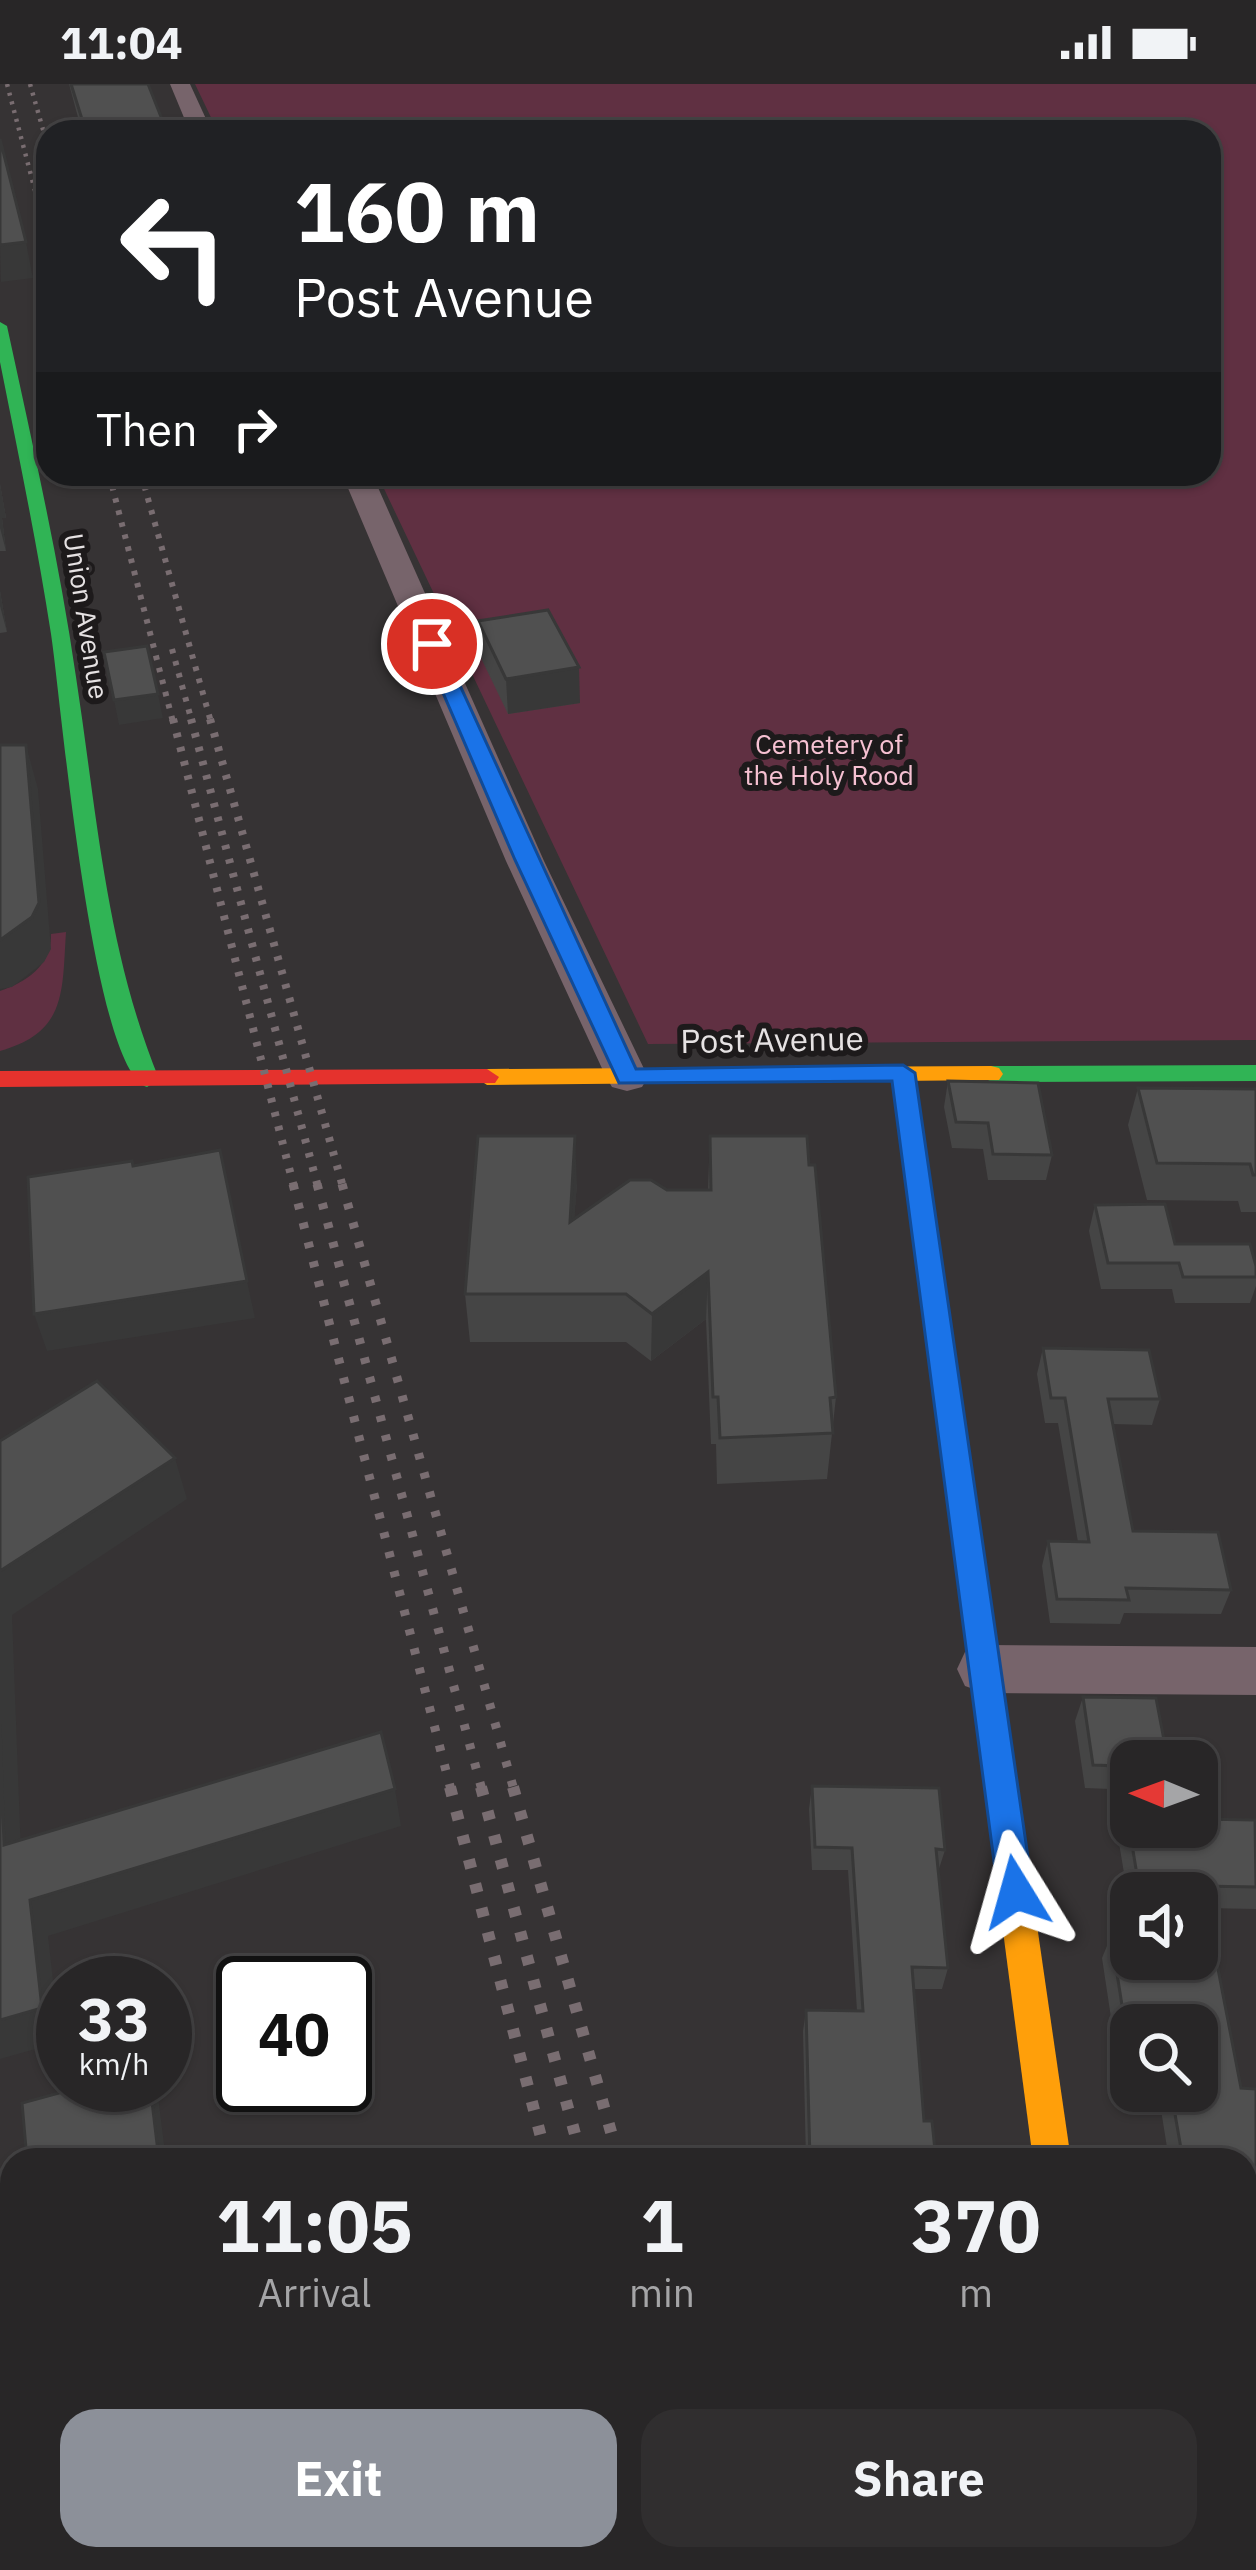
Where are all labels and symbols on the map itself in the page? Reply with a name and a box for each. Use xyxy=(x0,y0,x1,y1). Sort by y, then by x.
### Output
street label: Union Avenue xyxy=(57,531,117,701)
pin xyxy=(381,593,483,695)
park label: Cemetery of the Holy Rood xyxy=(744,726,914,792)
street label: Post Avenue xyxy=(680,1016,864,1062)
north arrow xyxy=(1110,1740,1218,1848)
position arrow xyxy=(953,1829,1079,1955)
speed limit sign: 40 xyxy=(216,1956,372,2112)

